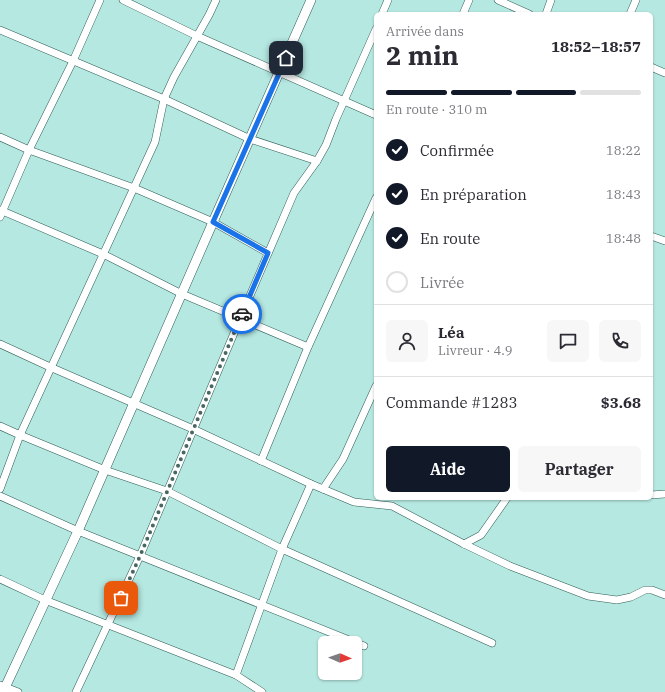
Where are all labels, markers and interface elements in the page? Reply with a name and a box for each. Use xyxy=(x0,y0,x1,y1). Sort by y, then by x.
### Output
text: Arrivée dans xyxy=(386,23,464,40)
text: 18:52–18:57 xyxy=(551,37,641,56)
text: 2 min xyxy=(386,38,459,72)
pin xyxy=(269,41,303,75)
icon: home xyxy=(275,47,297,69)
text: En route · 310 m xyxy=(386,101,487,118)
icon: check xyxy=(386,139,408,161)
text: Confirmée xyxy=(420,141,494,160)
text: 18:22 xyxy=(606,142,641,159)
icon: check xyxy=(386,183,408,205)
text: En préparation xyxy=(420,185,527,204)
text: 18:43 xyxy=(606,186,641,203)
icon: check xyxy=(386,227,408,249)
text: En route xyxy=(420,229,480,248)
text: 18:48 xyxy=(606,230,641,247)
text: Livrée xyxy=(420,273,464,292)
courier xyxy=(222,294,262,334)
icon: car xyxy=(231,303,253,325)
button: person xyxy=(386,320,428,362)
button: chat xyxy=(547,320,589,362)
button: phone xyxy=(599,320,641,362)
text: Léa xyxy=(438,323,465,342)
text: Livreur · 4.9 xyxy=(438,342,513,359)
text: Commande #1283 xyxy=(386,393,517,412)
text: $3.68 xyxy=(601,393,641,412)
button: Aide xyxy=(386,446,510,492)
button: Partager xyxy=(518,446,641,492)
pin xyxy=(104,581,138,615)
icon: bag xyxy=(110,587,132,609)
north arrow xyxy=(318,636,362,680)
map controls xyxy=(318,636,362,680)

